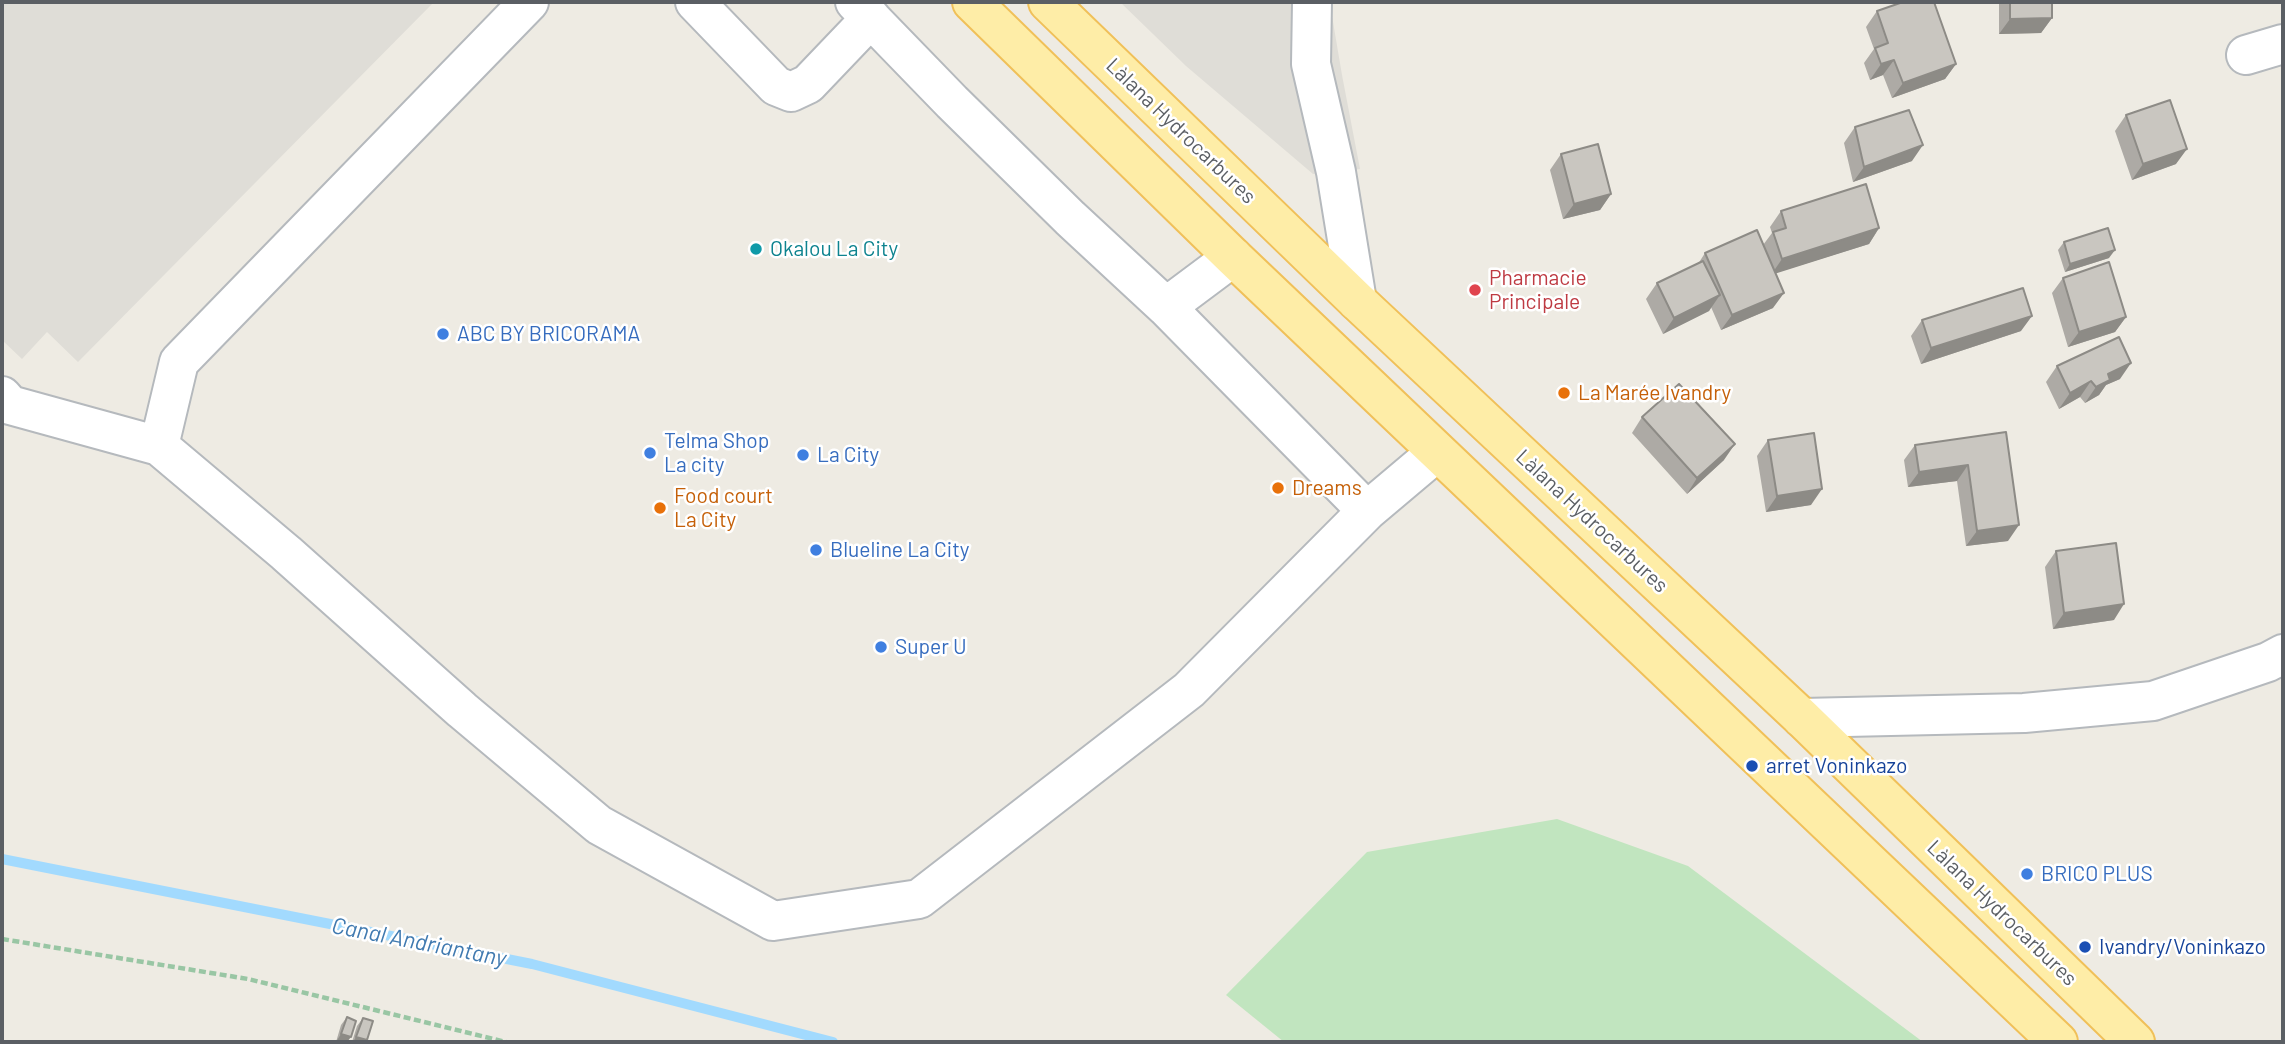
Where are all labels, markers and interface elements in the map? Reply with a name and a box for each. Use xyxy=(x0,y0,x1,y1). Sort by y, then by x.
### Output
street label: Làlana Hydrocarbures xyxy=(1101,53,1261,209)
place label: Okalou La City xyxy=(770,236,898,262)
marker: Okalou La City xyxy=(748,241,764,257)
place label: Pharmacie Principale xyxy=(1489,265,1587,315)
marker: Pharmacie Principale xyxy=(1467,282,1483,298)
place label: ABC BY BRICORAMA xyxy=(457,321,640,347)
marker: ABC BY BRICORAMA xyxy=(435,326,451,342)
place label: La Marée Ivandry xyxy=(1578,380,1731,406)
marker: La Marée Ivandry xyxy=(1556,385,1572,401)
place label: Telma Shop La city xyxy=(664,428,769,478)
place label: La City xyxy=(817,442,879,468)
street label: Làlana Hydrocarbures xyxy=(1511,444,1673,598)
marker: Telma Shop La city xyxy=(642,445,658,461)
marker: La City xyxy=(795,447,811,463)
place label: Dreams xyxy=(1292,475,1362,501)
marker: Dreams xyxy=(1270,480,1286,496)
place label: Food court La City xyxy=(674,483,773,533)
marker: Food court La City xyxy=(652,500,668,516)
place label: Blueline La City xyxy=(830,537,969,563)
marker: Blueline La City xyxy=(808,542,824,558)
place label: Super U xyxy=(895,634,967,660)
marker: Super U xyxy=(873,639,889,655)
place label: arret Voninkazo xyxy=(1766,753,1907,779)
marker: arret Voninkazo xyxy=(1744,758,1760,774)
street label: Làlana Hydrocarbures xyxy=(1922,835,2082,991)
place label: BRICO PLUS xyxy=(2041,861,2153,887)
marker: BRICO PLUS xyxy=(2019,866,2035,882)
water label: Canal Andriantany xyxy=(329,912,509,972)
place label: Ivandry/Voninkazo xyxy=(2099,934,2266,960)
marker: Ivandry/Voninkazo xyxy=(2077,939,2093,955)

